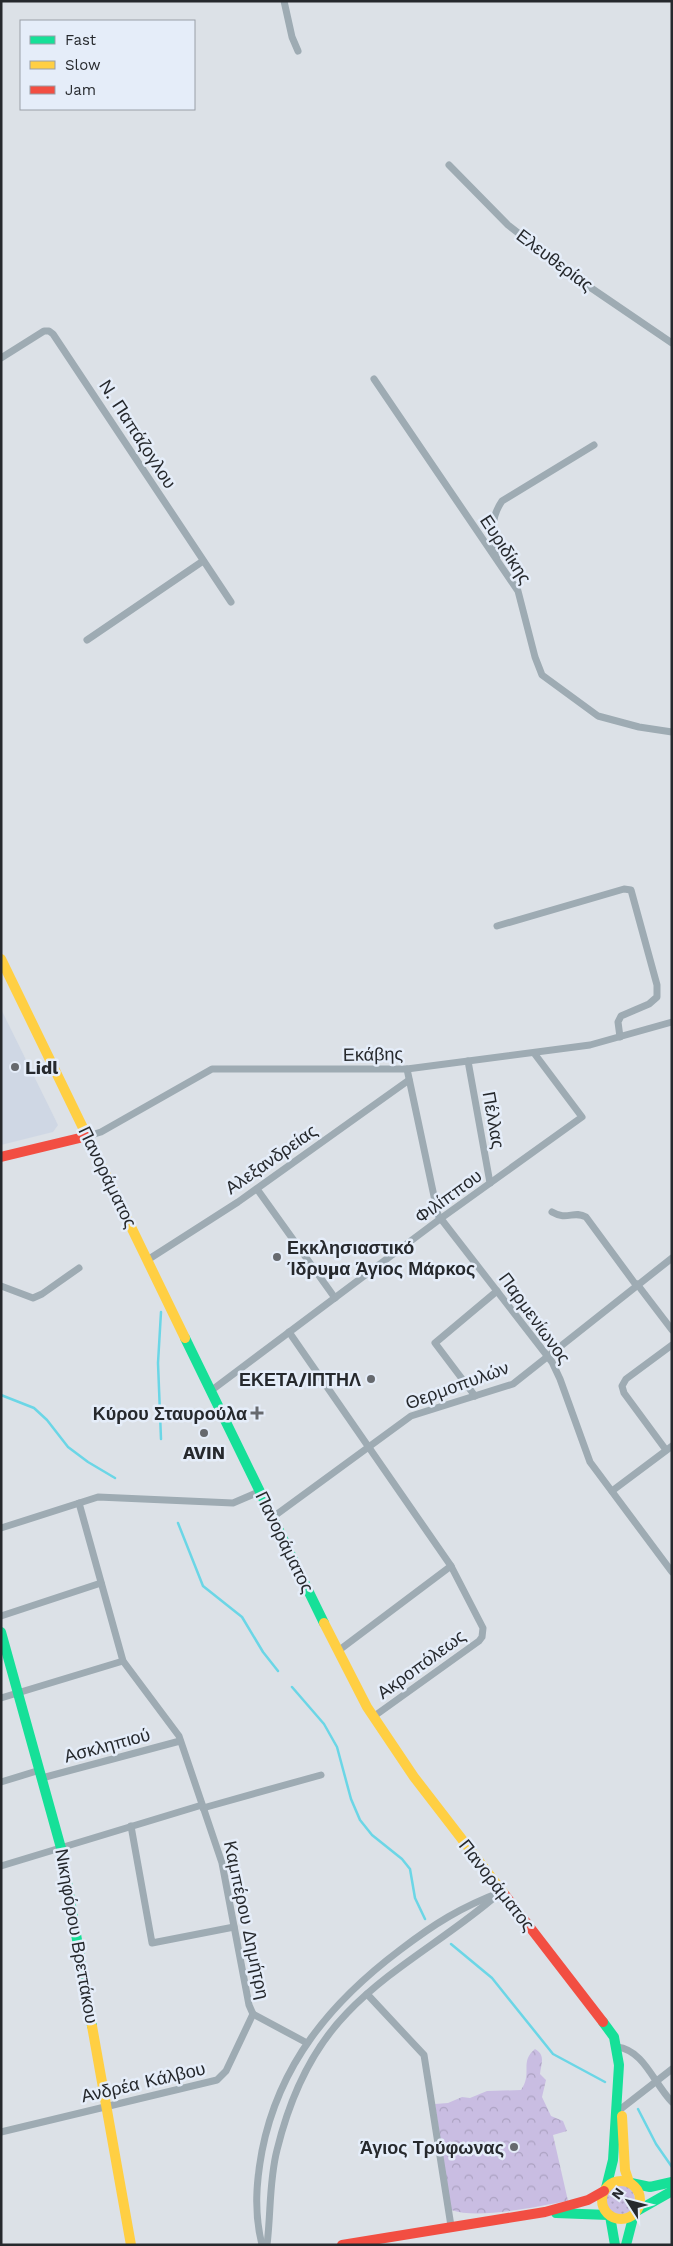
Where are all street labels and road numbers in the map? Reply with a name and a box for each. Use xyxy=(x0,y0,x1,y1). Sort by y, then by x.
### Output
street label: Ελευθερίας xyxy=(513,224,598,296)
street label: Ν. Παπάζογλου xyxy=(95,376,181,492)
street label: Ευριδίκης xyxy=(476,511,536,588)
street label: Εκάβης xyxy=(343,1043,404,1065)
street label: Πέλλας xyxy=(479,1090,509,1151)
street label: Αλεξανδρείας xyxy=(221,1119,321,1198)
street label: Πανοράματος xyxy=(74,1123,142,1231)
street label: Φιλίππου xyxy=(410,1165,486,1227)
street label: Παρμενίωνος xyxy=(495,1268,575,1368)
street label: Θερμοπυλών xyxy=(402,1357,512,1413)
street label: Πανοράματος xyxy=(251,1488,319,1596)
street label: Ακροπόλεως xyxy=(373,1625,469,1703)
street label: Ασκληπιού xyxy=(62,1723,152,1767)
street label: Πανοράματος xyxy=(455,1835,539,1935)
street label: Καμπέρου Δημήτρη xyxy=(220,1839,274,2001)
street label: Νικηφόρου Βρεττάκου xyxy=(51,1847,103,2025)
street label: Ανδρέα Κάλβου xyxy=(79,2057,207,2107)

